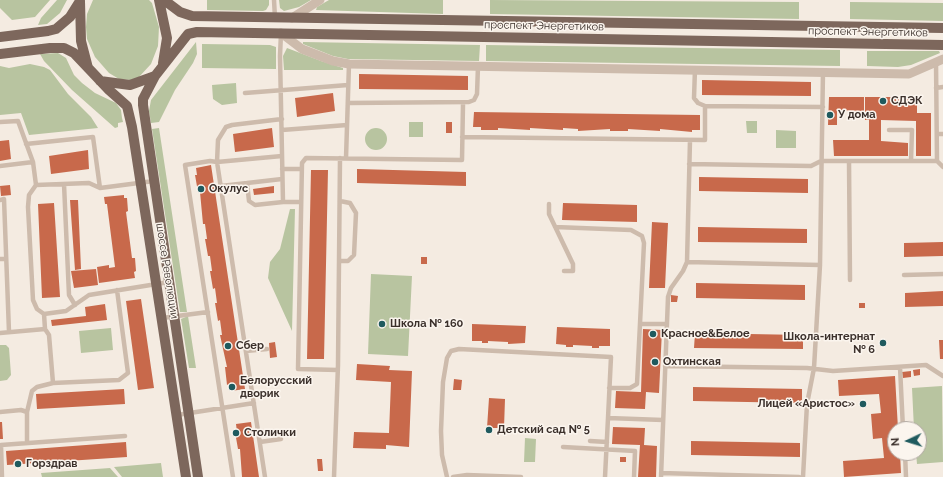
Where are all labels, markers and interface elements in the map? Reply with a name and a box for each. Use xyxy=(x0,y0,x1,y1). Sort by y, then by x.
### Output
street label: проспект Энергетиков xyxy=(484,18,604,34)
street label: проспект Энергетиков xyxy=(808,24,928,40)
place label: СДЭК xyxy=(891,94,923,108)
marker: СДЭК xyxy=(878,96,888,106)
place label: У дома xyxy=(838,108,876,122)
marker: У дома xyxy=(825,110,835,120)
place label: Окулус xyxy=(209,182,248,196)
marker: Окулус xyxy=(196,184,206,194)
street label: шоссе Революции xyxy=(153,222,181,320)
place label: Школа № 160 xyxy=(390,317,463,331)
marker: Школа № 160 xyxy=(377,319,387,329)
place label: Красное&Белое xyxy=(661,327,750,341)
marker: Красное&Белое xyxy=(648,329,658,339)
place label: Школа-интернат № 6 xyxy=(783,330,875,356)
marker: Школа-интернат № 6 xyxy=(878,338,888,348)
place label: Сбер xyxy=(236,339,264,353)
marker: Сбер xyxy=(223,341,233,351)
place label: Охтинская xyxy=(663,355,721,369)
marker: Охтинская xyxy=(650,357,660,367)
place label: Белорусский дворик xyxy=(240,374,312,400)
marker: Белорусский дворик xyxy=(227,382,237,392)
place label: Лицей «Аристос» xyxy=(757,397,855,411)
marker: Лицей «Аристос» xyxy=(858,399,868,409)
north arrow xyxy=(887,421,927,461)
place label: Детский сад № 5 xyxy=(497,423,590,437)
marker: Детский сад № 5 xyxy=(484,425,494,435)
place label: Столички xyxy=(244,426,296,440)
marker: Столички xyxy=(231,428,241,438)
text: N xyxy=(889,437,902,446)
place label: Горздрав xyxy=(26,457,77,471)
marker: Горздрав xyxy=(13,459,23,469)

